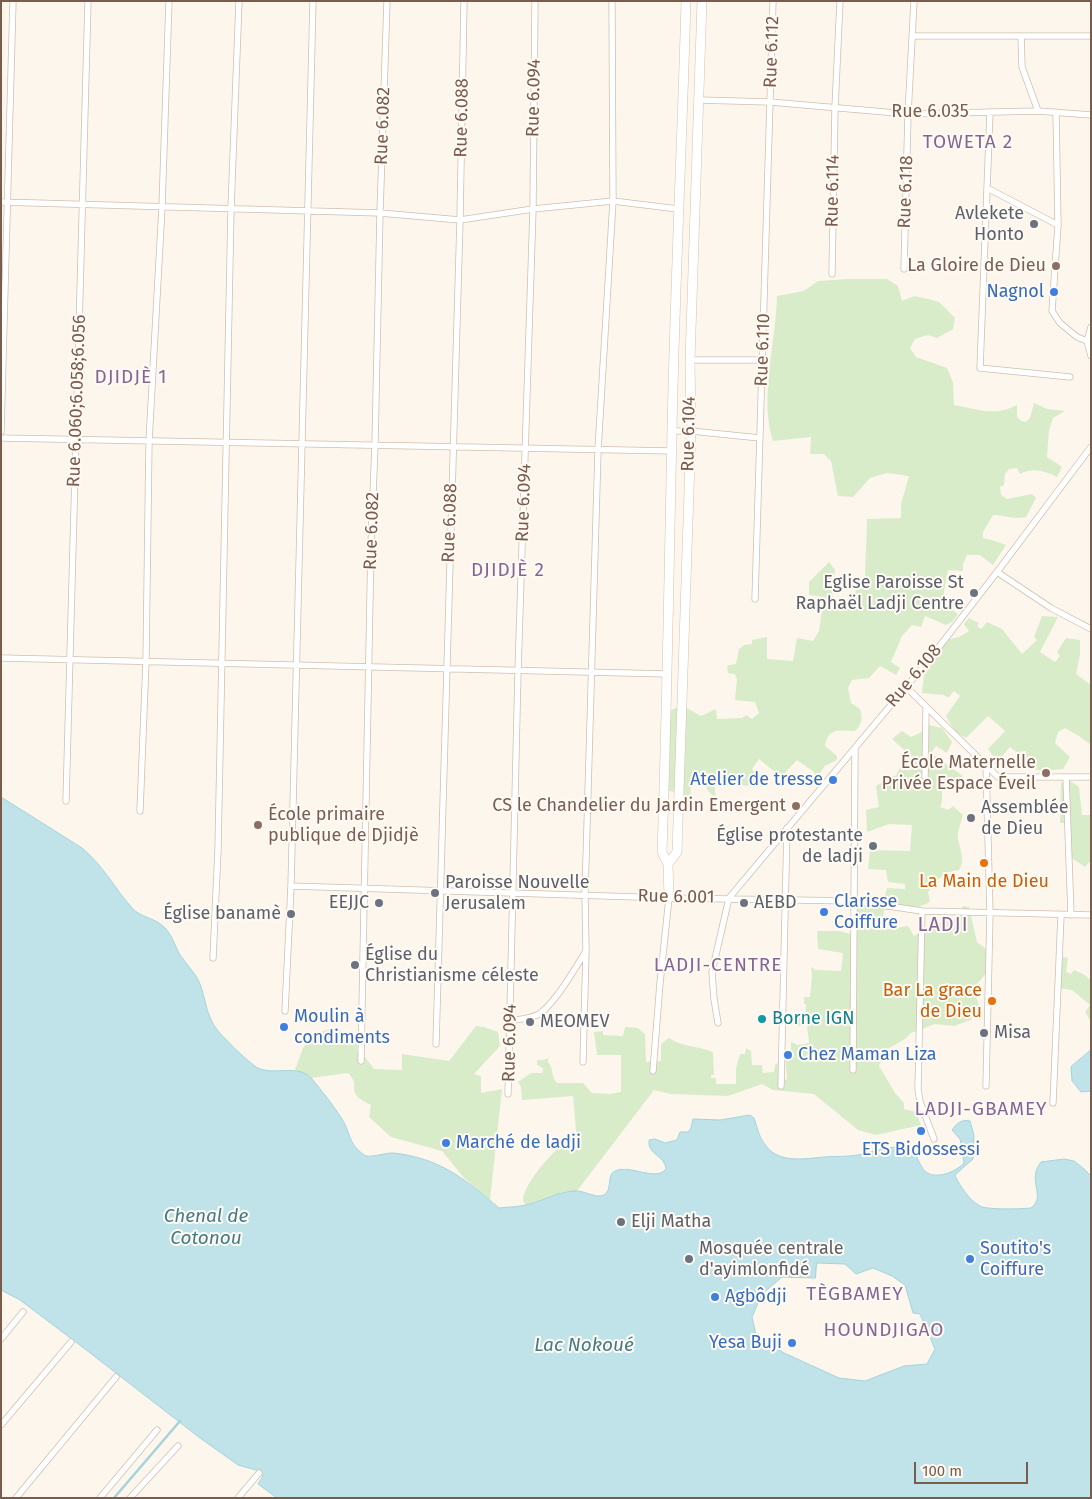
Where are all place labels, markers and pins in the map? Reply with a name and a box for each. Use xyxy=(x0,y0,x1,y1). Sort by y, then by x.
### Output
place label: Avlekete Honto xyxy=(955,203,1024,245)
marker: Avlekete Honto xyxy=(1028,218,1040,230)
place label: La Gloire de Dieu xyxy=(907,255,1046,277)
marker: La Gloire de Dieu xyxy=(1050,260,1062,272)
place label: Nagnol xyxy=(986,281,1044,303)
marker: Nagnol xyxy=(1048,286,1060,298)
place label: Eglise Paroisse St Raphaël Ladji Centre xyxy=(796,572,964,614)
marker: Eglise Paroisse St Raphaël Ladji Centre xyxy=(968,587,980,599)
place label: École Maternelle Privée Espace Éveil xyxy=(881,752,1036,794)
marker: École Maternelle Privée Espace Éveil xyxy=(1040,767,1052,779)
place label: Atelier de tresse xyxy=(690,769,823,791)
marker: Atelier de tresse xyxy=(827,774,839,786)
place label: CS le Chandelier du Jardin Emergent xyxy=(492,795,786,817)
place label: Assemblée de Dieu xyxy=(981,797,1069,840)
marker: CS le Chandelier du Jardin Emergent xyxy=(790,800,802,812)
place label: École primaire publique de Djidjè xyxy=(268,804,419,846)
marker: Assemblée de Dieu xyxy=(965,812,977,824)
marker: École primaire publique de Djidjè xyxy=(252,819,264,831)
place label: Église protestante de ladji xyxy=(716,825,863,868)
marker: Église protestante de ladji xyxy=(867,840,879,852)
marker: La Main de Dieu xyxy=(978,857,990,869)
place label: La Main de Dieu xyxy=(919,871,1049,893)
place label: Paroisse Nouvelle Jerusalem xyxy=(445,872,590,914)
marker: Paroisse Nouvelle Jerusalem xyxy=(429,887,441,899)
place label: Clarisse Coiffure xyxy=(834,891,898,934)
place label: EEJJC xyxy=(329,892,369,914)
place label: AEBD xyxy=(754,892,796,914)
marker: EEJJC xyxy=(373,897,385,909)
marker: AEBD xyxy=(738,897,750,909)
place label: Église banamè xyxy=(163,903,281,925)
marker: Clarisse Coiffure xyxy=(818,906,830,918)
marker: Église banamè xyxy=(285,908,297,920)
place label: Église du Christianisme céleste xyxy=(365,944,539,986)
marker: Église du Christianisme céleste xyxy=(349,959,361,971)
place label: Bar La grace de Dieu xyxy=(883,980,982,1022)
marker: Bar La grace de Dieu xyxy=(986,995,998,1007)
place label: Moulin à condiments xyxy=(294,1006,390,1048)
place label: Borne IGN xyxy=(772,1008,854,1030)
place label: MEOMEV xyxy=(540,1011,609,1033)
marker: Borne IGN xyxy=(756,1013,768,1025)
marker: MEOMEV xyxy=(524,1016,536,1028)
marker: Moulin à condiments xyxy=(278,1021,290,1033)
place label: Misa xyxy=(994,1022,1031,1044)
marker: Misa xyxy=(978,1027,990,1039)
place label: Chez Maman Liza xyxy=(798,1044,937,1066)
marker: Chez Maman Liza xyxy=(782,1049,794,1061)
marker: ETS Bidossessi xyxy=(915,1125,927,1137)
place label: Marché de ladji xyxy=(456,1132,581,1154)
marker: Marché de ladji xyxy=(440,1137,452,1149)
place label: ETS Bidossessi xyxy=(862,1139,980,1161)
place label: Elji Matha xyxy=(631,1211,711,1233)
marker: Elji Matha xyxy=(615,1216,627,1228)
place label: Mosquée centrale d'ayimlonfidé xyxy=(699,1238,844,1280)
place label: Soutito's Coiffure xyxy=(980,1238,1051,1280)
marker: Mosquée centrale d'ayimlonfidé xyxy=(683,1253,695,1265)
marker: Soutito's Coiffure xyxy=(964,1253,976,1265)
place label: Agbôdji xyxy=(725,1286,787,1308)
marker: Agbôdji xyxy=(709,1291,721,1303)
place label: Yesa Buji xyxy=(709,1332,782,1354)
marker: Yesa Buji xyxy=(786,1337,798,1349)

